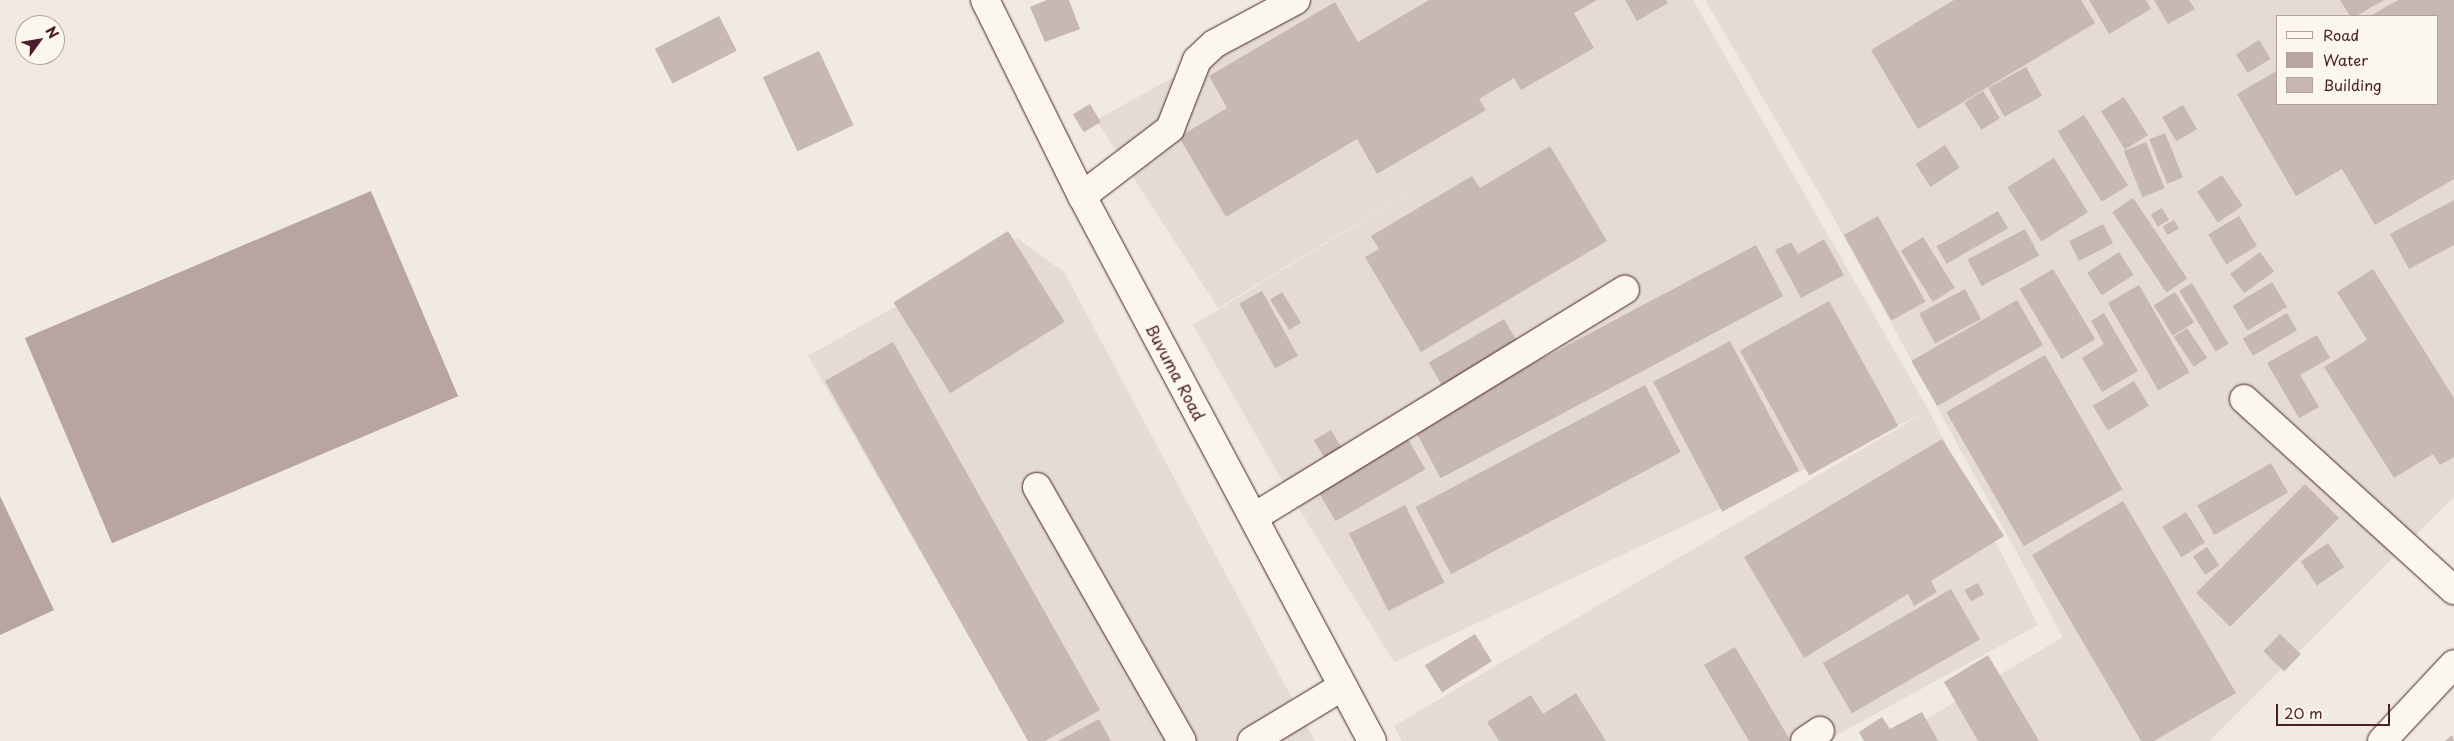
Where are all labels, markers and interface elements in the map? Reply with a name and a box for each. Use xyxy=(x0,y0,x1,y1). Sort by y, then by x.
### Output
north arrow xyxy=(15,15,65,65)
legend xyxy=(2276,15,2439,105)
text: N xyxy=(40,22,64,43)
text: Road xyxy=(2323,23,2359,46)
text: Water xyxy=(2323,48,2368,71)
text: Building xyxy=(2323,73,2382,96)
street label: Buvuma Road xyxy=(1143,321,1209,423)
scale bar xyxy=(2279,694,2393,726)
text: 20 m xyxy=(2284,701,2323,724)

